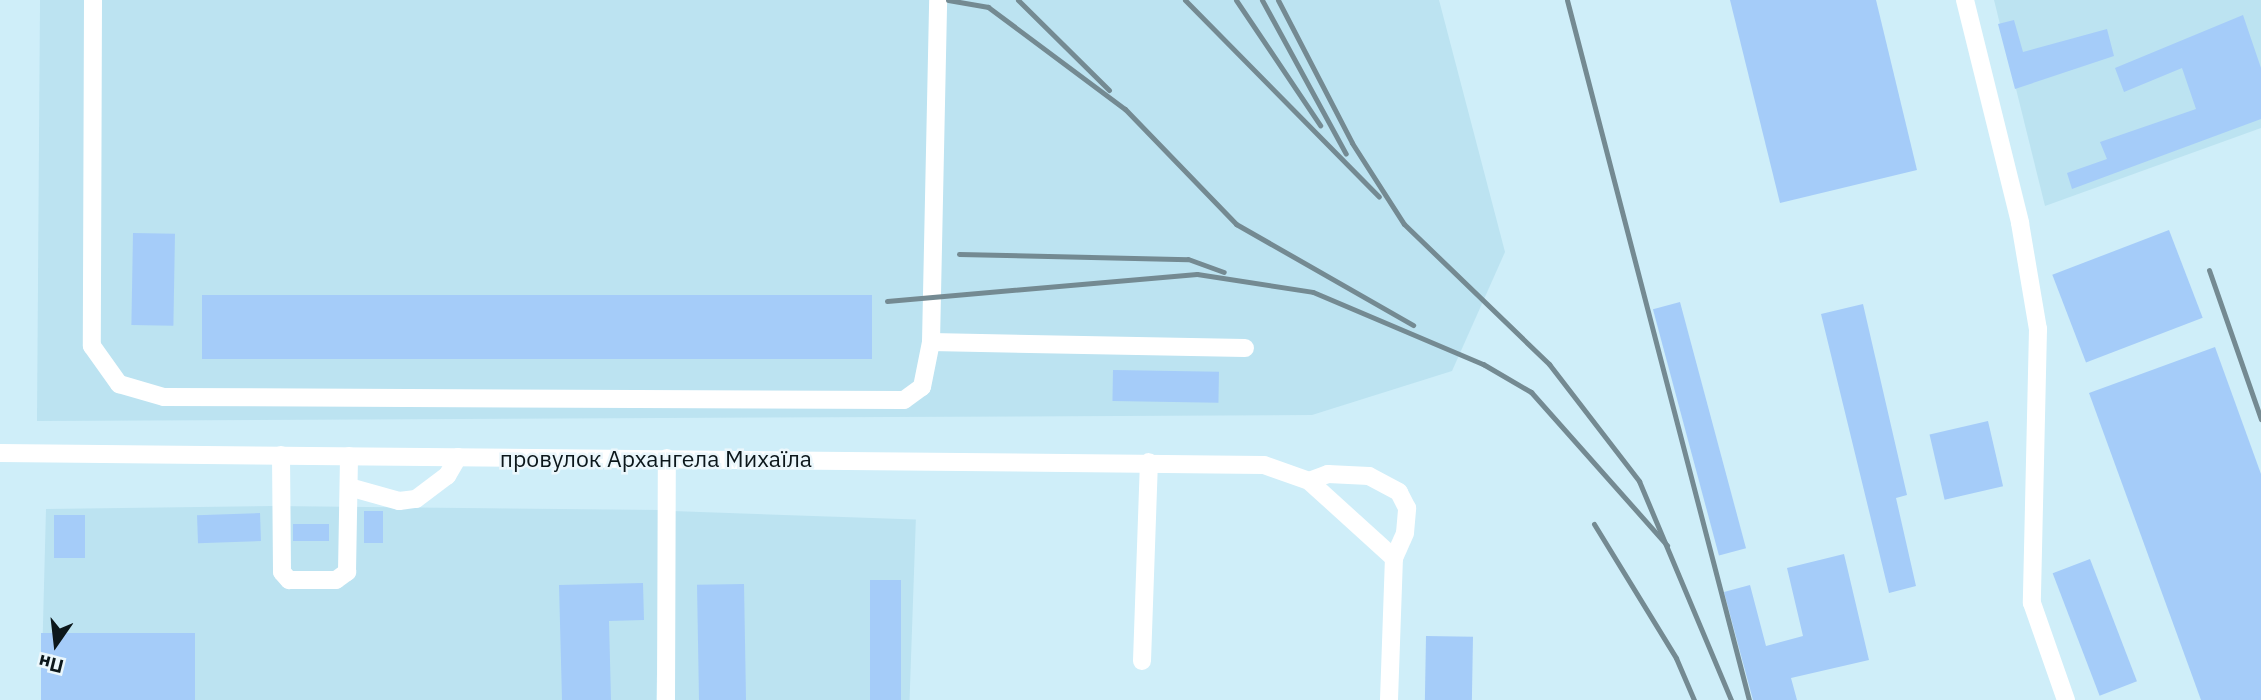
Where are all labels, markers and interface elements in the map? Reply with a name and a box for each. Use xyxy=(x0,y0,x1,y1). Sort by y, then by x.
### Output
street label: провулок Архангела Михаїла xyxy=(500,444,812,472)
north arrow xyxy=(21,609,91,679)
text: Пн xyxy=(36,650,66,679)

